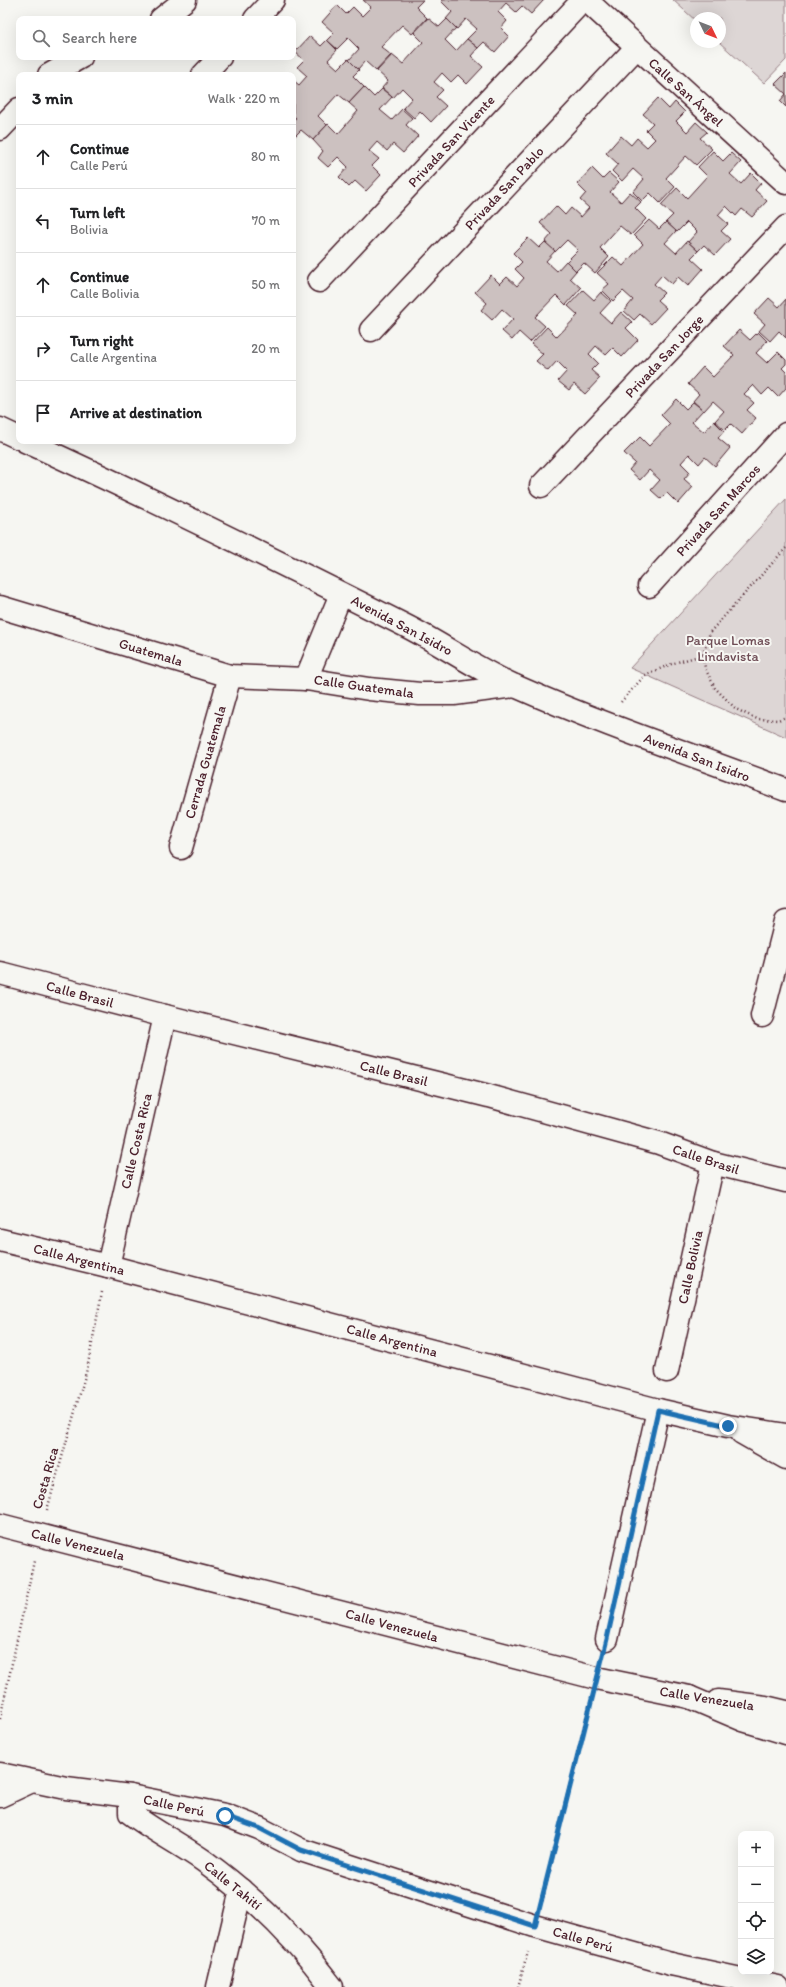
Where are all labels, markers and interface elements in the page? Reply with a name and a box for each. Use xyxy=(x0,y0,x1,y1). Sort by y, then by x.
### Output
north arrow xyxy=(690,12,726,48)
search box xyxy=(16,16,296,60)
icon: search xyxy=(30,27,52,49)
text: Search here xyxy=(62,29,137,47)
street label: Calle San Ángel xyxy=(645,54,727,130)
text: 3 min xyxy=(32,88,73,108)
text: Walk · 220 m xyxy=(208,91,280,106)
street label: Privada San Vicente xyxy=(404,92,499,191)
text: Continue xyxy=(70,140,129,158)
street label: Privada San Pablo xyxy=(461,143,547,234)
icon: ahead xyxy=(32,146,54,168)
text: 80 m xyxy=(251,149,280,164)
text: Calle Perú xyxy=(70,158,128,173)
text: Turn left xyxy=(70,204,125,222)
icon: left xyxy=(32,210,54,232)
text: 70 m xyxy=(252,213,280,228)
text: Bolivia xyxy=(70,222,108,237)
text: Continue xyxy=(70,268,129,286)
icon: ahead xyxy=(32,274,54,296)
text: 50 m xyxy=(251,277,280,292)
text: Calle Bolivia xyxy=(70,286,140,301)
street label: Privada San Jorge xyxy=(621,311,707,401)
text: Turn right xyxy=(70,332,134,350)
icon: right xyxy=(32,338,54,360)
text: 20 m xyxy=(251,341,280,356)
text: Calle Argentina xyxy=(70,350,157,365)
icon: arrive xyxy=(32,402,54,424)
text: Arrive at destination xyxy=(70,404,202,422)
street label: Privada San Marcos xyxy=(673,461,764,560)
street label: Avenida San Isidro xyxy=(348,592,455,659)
park label: Parque Lomas Lindavista xyxy=(686,632,770,665)
street label: Guatemala xyxy=(117,635,185,670)
street label: Calle Guatemala xyxy=(313,671,416,702)
street label: Cerrada Guatemala xyxy=(181,703,230,821)
street label: Avenida San Isidro xyxy=(641,729,752,786)
street label: Calle Brasil xyxy=(44,977,116,1012)
street label: Calle Brasil xyxy=(358,1057,430,1090)
street label: Calle Costa Rica xyxy=(117,1091,156,1191)
street label: Calle Brasil xyxy=(670,1141,742,1178)
street label: Calle Bolivia xyxy=(674,1228,707,1305)
street label: Calle Argentina xyxy=(31,1240,126,1279)
street label: Calle Argentina xyxy=(344,1320,439,1361)
route end xyxy=(719,1417,737,1435)
street label: Costa Rica xyxy=(29,1444,63,1511)
street label: Calle Venezuela xyxy=(29,1525,127,1564)
street label: Calle Venezuela xyxy=(343,1605,441,1646)
street label: Calle Venezuela xyxy=(658,1683,756,1714)
street label: Calle Perú xyxy=(142,1791,206,1820)
route start xyxy=(216,1807,234,1825)
map controls xyxy=(738,1831,774,1975)
button: + xyxy=(738,1831,774,1867)
street label: Calle Tahití xyxy=(201,1857,265,1914)
button: − xyxy=(738,1867,774,1903)
button: locate xyxy=(738,1903,774,1939)
street label: Calle Perú xyxy=(551,1923,615,1956)
button: layers xyxy=(738,1939,774,1975)

